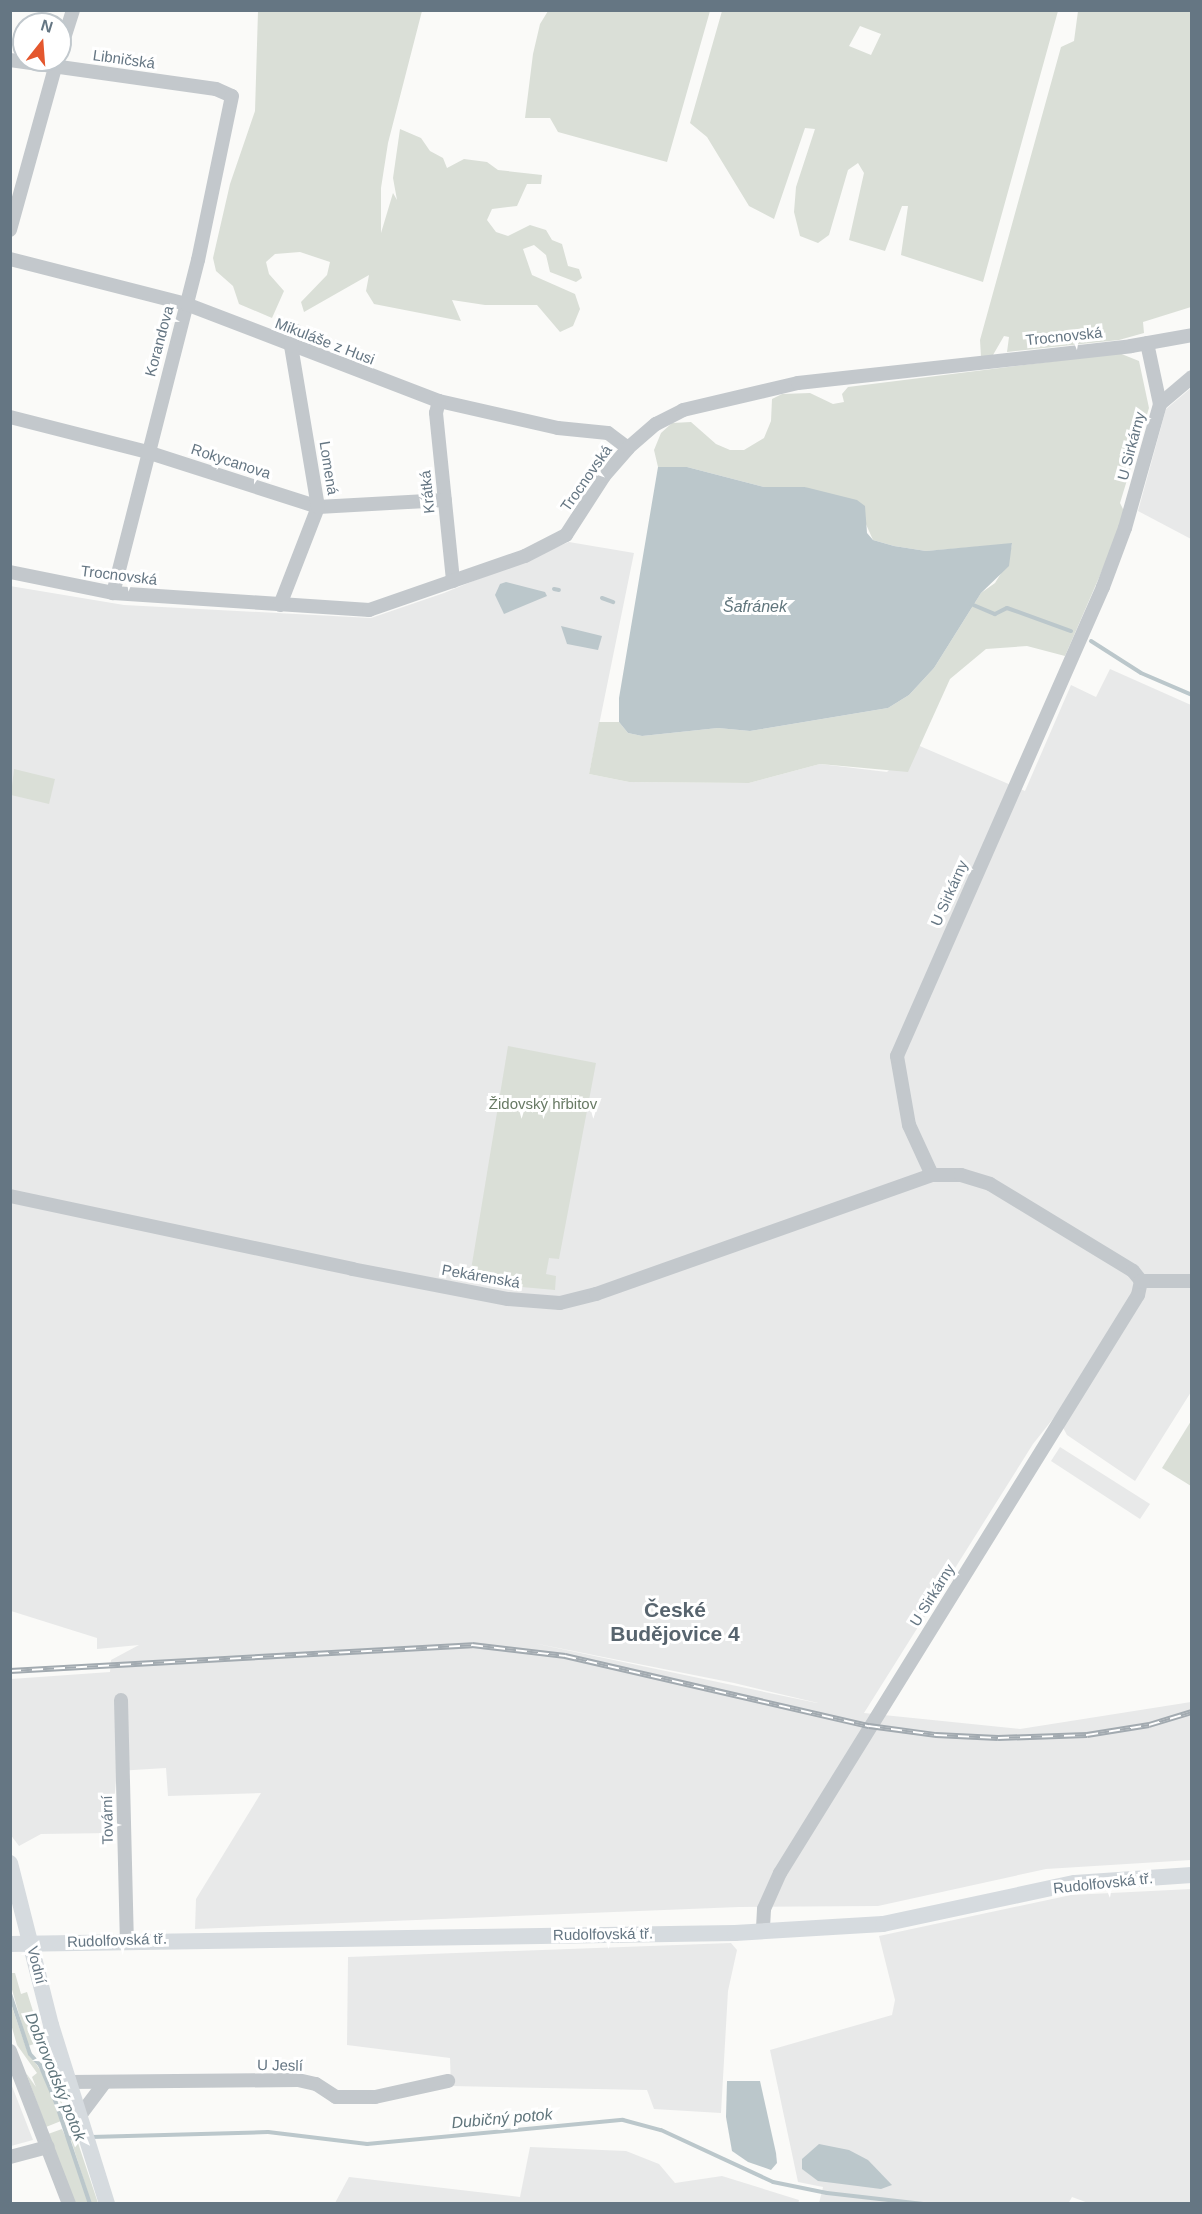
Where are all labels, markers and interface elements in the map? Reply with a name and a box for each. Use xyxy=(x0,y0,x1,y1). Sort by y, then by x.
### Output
north arrow xyxy=(12,12,72,72)
text: N xyxy=(39,16,55,36)
street label: Libničská xyxy=(92,46,156,72)
street label: Korandova xyxy=(141,304,177,378)
street label: Mikuláše z Husi xyxy=(273,314,377,368)
street label: Trocnovská xyxy=(1025,323,1103,349)
street label: U Sirkárny xyxy=(1113,410,1149,482)
street label: Rokycanova xyxy=(189,440,273,482)
street label: Lomená xyxy=(316,440,342,496)
street label: Trocnovská xyxy=(557,441,615,515)
street label: Krátká xyxy=(416,470,438,514)
street label: Trocnovská xyxy=(80,561,158,589)
water label: Šafránek xyxy=(723,597,787,617)
street label: U Sirkárny xyxy=(927,857,971,929)
park label: Židovský hřbitov xyxy=(489,1095,597,1113)
street label: Pekárenská xyxy=(440,1260,522,1292)
street label: U Sirkárny xyxy=(906,1561,958,1629)
district label: České Budějovice 4 xyxy=(610,1597,740,1647)
street label: Tovární xyxy=(98,1795,116,1845)
street label: Rudolfovská tř. xyxy=(1052,1869,1154,1897)
street label: Rudolfovská tř. xyxy=(553,1924,653,1944)
street label: Rudolfovská tř. xyxy=(67,1929,167,1951)
street label: Vodní xyxy=(24,1944,50,1986)
water label: Dobrovodský potok xyxy=(20,2010,90,2144)
street label: U Jeslí xyxy=(257,2056,303,2074)
water label: Dubičný potok xyxy=(451,2105,553,2133)

